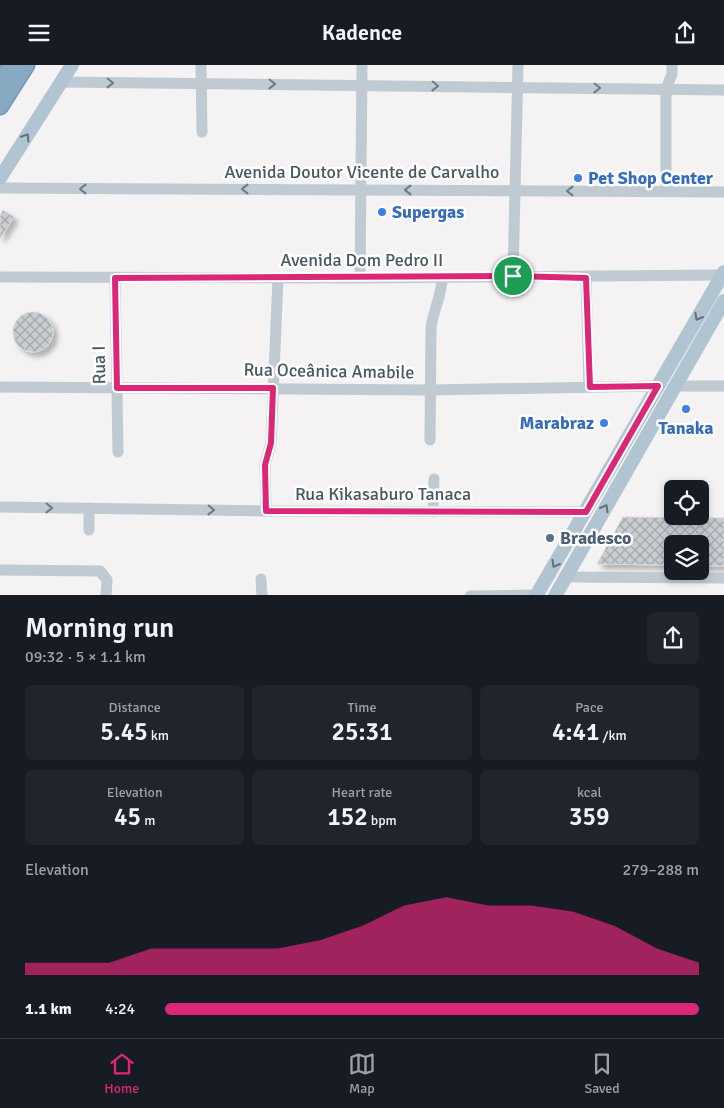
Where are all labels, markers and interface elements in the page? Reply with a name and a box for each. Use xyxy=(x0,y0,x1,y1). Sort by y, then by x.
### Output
icon: menu xyxy=(25,19,53,47)
text: Kadence xyxy=(322,19,402,46)
icon: share xyxy=(671,19,699,47)
one-way arrow xyxy=(106,78,114,88)
one-way arrow xyxy=(269,79,277,90)
one-way arrow xyxy=(432,81,439,91)
one-way arrow xyxy=(594,83,602,93)
one-way arrow xyxy=(20,134,29,143)
street label: Avenida Doutor Vicente de Carvalho xyxy=(225,161,499,183)
place label: Pet Shop Center xyxy=(588,167,714,189)
marker: Pet Shop Center xyxy=(572,172,584,184)
one-way arrow xyxy=(79,184,86,194)
one-way arrow xyxy=(241,184,249,194)
one-way arrow xyxy=(404,185,412,195)
one-way arrow xyxy=(566,186,574,196)
place label: Supergas xyxy=(392,201,464,223)
marker: Supergas xyxy=(376,206,388,218)
street label: Avenida Dom Pedro II xyxy=(281,249,443,271)
pin xyxy=(492,255,534,297)
icon: arrive xyxy=(499,262,527,290)
one-way arrow xyxy=(694,312,704,321)
street label: Rua I xyxy=(88,345,110,385)
street label: Rua Oceânica Amabile xyxy=(243,359,415,383)
marker: Tanaka xyxy=(680,403,692,415)
place label: Marabraz xyxy=(520,412,594,434)
marker: Marabraz xyxy=(598,417,610,429)
place label: Tanaka xyxy=(659,417,713,439)
map controls xyxy=(664,480,709,580)
button: locate xyxy=(664,480,709,525)
street label: Rua Kikasaburo Tanaca xyxy=(295,483,471,505)
one-way arrow xyxy=(45,502,53,513)
one-way arrow xyxy=(599,504,609,513)
one-way arrow xyxy=(208,505,215,515)
place label: Bradesco xyxy=(560,527,632,549)
marker: Bradesco xyxy=(544,532,556,544)
button: layers xyxy=(664,535,709,580)
one-way arrow xyxy=(551,559,561,568)
text: Morning run xyxy=(25,611,174,645)
button: share xyxy=(647,612,699,664)
text: 09:32 · 5 × 1.1 km xyxy=(25,647,146,667)
text: Distance xyxy=(109,699,161,716)
text: Time xyxy=(348,699,376,716)
text: Pace xyxy=(575,699,603,716)
text: 5.45 xyxy=(100,716,148,747)
text: 25:31 xyxy=(331,716,393,747)
text: 4:41 xyxy=(552,716,600,747)
text: km xyxy=(148,727,169,744)
text: /km xyxy=(600,727,627,744)
text: Elevation xyxy=(107,784,163,801)
text: Heart rate xyxy=(332,784,392,801)
text: kcal xyxy=(577,784,602,801)
text: 45 xyxy=(114,801,141,832)
text: 152 xyxy=(327,801,368,832)
text: 359 xyxy=(569,801,610,832)
text: m xyxy=(141,812,155,829)
text: bpm xyxy=(368,812,397,829)
text: Elevation xyxy=(25,860,89,880)
text: 279–288 m xyxy=(622,860,699,880)
text: 1.1 km xyxy=(25,999,72,1019)
text: 4:24 xyxy=(105,999,135,1019)
tab: Home xyxy=(104,1050,139,1097)
tab: Map xyxy=(348,1050,376,1097)
tab: Saved xyxy=(584,1050,620,1097)

